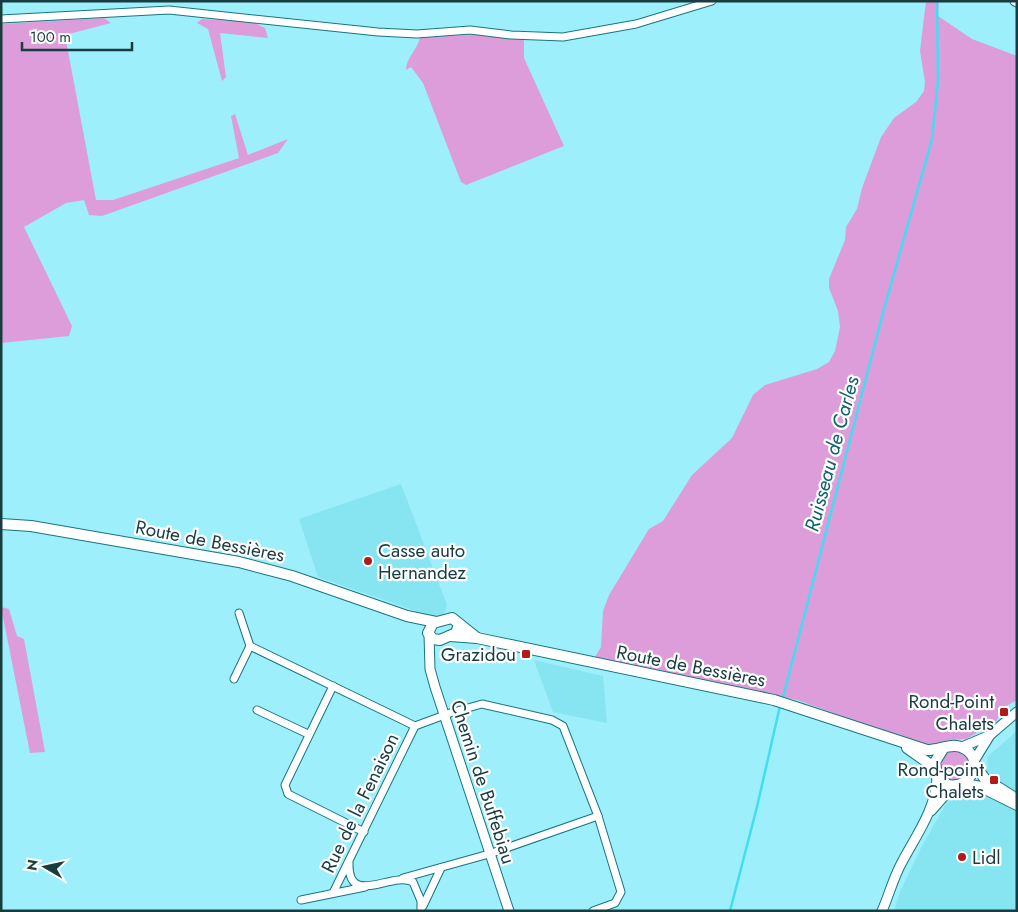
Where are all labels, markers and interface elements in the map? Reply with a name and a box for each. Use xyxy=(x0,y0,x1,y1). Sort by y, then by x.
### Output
scale bar xyxy=(22,20,132,52)
text: 100 m xyxy=(30,26,71,48)
water label: Ruisseau de Carles xyxy=(797,373,867,535)
street label: Route de Bessières xyxy=(133,513,287,569)
place label: Casse auto Hernandez xyxy=(378,537,466,586)
marker: Casse auto Hernandez xyxy=(362,555,374,567)
street label: Route de Bessières xyxy=(614,638,768,694)
place label: Grazidou xyxy=(441,641,516,668)
marker: Grazidou xyxy=(520,648,532,660)
place label: Rond-Point Chalets xyxy=(908,688,994,737)
street label: Chemin de Buffebiau xyxy=(444,697,522,867)
marker: Rond-Point Chalets xyxy=(998,706,1010,718)
street label: Rue de la Fenaison xyxy=(314,729,406,877)
place label: Rond-point Chalets xyxy=(898,756,984,805)
marker: Rond-point Chalets xyxy=(988,774,1000,786)
north arrow xyxy=(20,842,70,892)
place label: Lidl xyxy=(972,844,1001,871)
marker: Lidl xyxy=(956,851,968,863)
text: N xyxy=(21,858,43,872)

